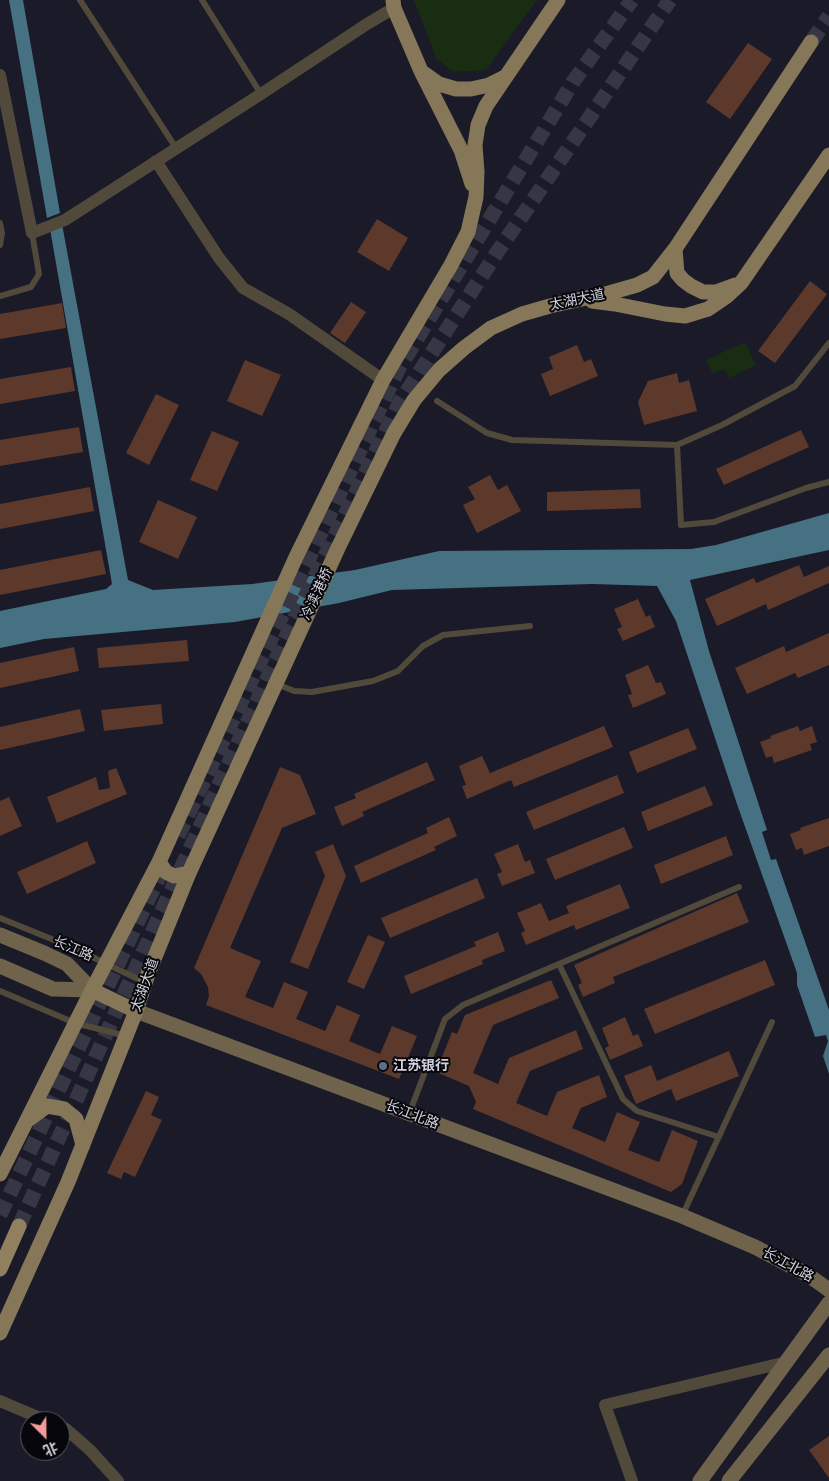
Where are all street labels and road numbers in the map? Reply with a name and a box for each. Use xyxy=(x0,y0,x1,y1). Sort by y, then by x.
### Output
street label: 太湖大道 xyxy=(548,286,606,314)
street label: 冷渎港桥 xyxy=(298,565,336,623)
street label: 长江路 xyxy=(50,933,96,965)
street label: 太湖大道 xyxy=(128,956,162,1014)
street label: 长江北路 xyxy=(383,1097,441,1133)
street label: 长江北路 xyxy=(759,1244,817,1286)

